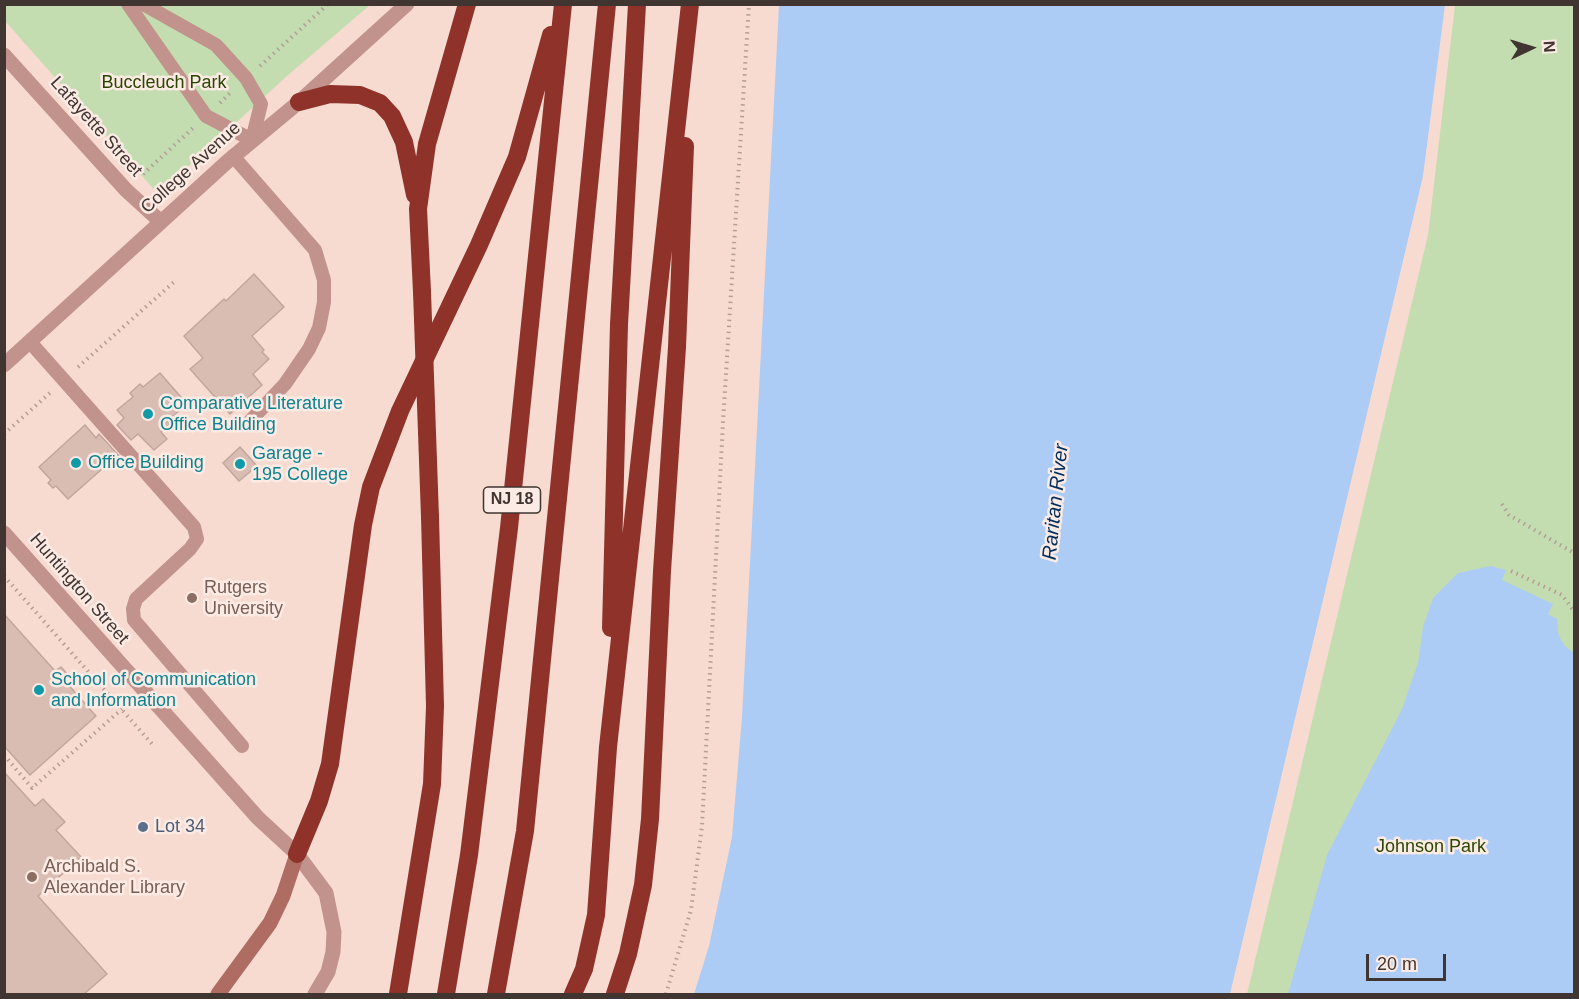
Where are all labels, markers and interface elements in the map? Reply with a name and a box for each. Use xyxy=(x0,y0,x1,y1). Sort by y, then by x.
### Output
north arrow xyxy=(1501,18,1561,78)
text: N xyxy=(1541,40,1558,53)
park label: Buccleuch Park xyxy=(101,72,227,94)
street label: Lafayette Street xyxy=(45,73,147,181)
street label: College Avenue xyxy=(137,118,245,218)
place label: Comparative Literature Office Building xyxy=(160,393,343,436)
marker: Comparative Literature Office Building xyxy=(141,407,155,421)
place label: Garage - 195 College xyxy=(252,443,348,486)
water label: Raritan River xyxy=(1038,443,1074,561)
place label: Office Building xyxy=(88,452,204,474)
marker: Office Building xyxy=(69,456,83,470)
marker: Garage - 195 College xyxy=(233,457,247,471)
road number: NJ 18 xyxy=(484,487,540,513)
street label: Huntington Street xyxy=(25,529,133,649)
place label: Rutgers University xyxy=(204,577,283,620)
marker: Rutgers University xyxy=(185,591,199,605)
place label: School of Communication and Information xyxy=(51,669,256,712)
marker: School of Communication and Information xyxy=(32,683,46,697)
place label: Lot 34 xyxy=(155,816,205,838)
marker: Lot 34 xyxy=(136,820,150,834)
park label: Johnson Park xyxy=(1376,836,1486,858)
place label: Archibald S. Alexander Library xyxy=(44,856,185,898)
marker: Archibald S. Alexander Library xyxy=(25,870,39,884)
scale bar xyxy=(1369,942,1448,980)
text: 20 m xyxy=(1377,954,1417,974)

